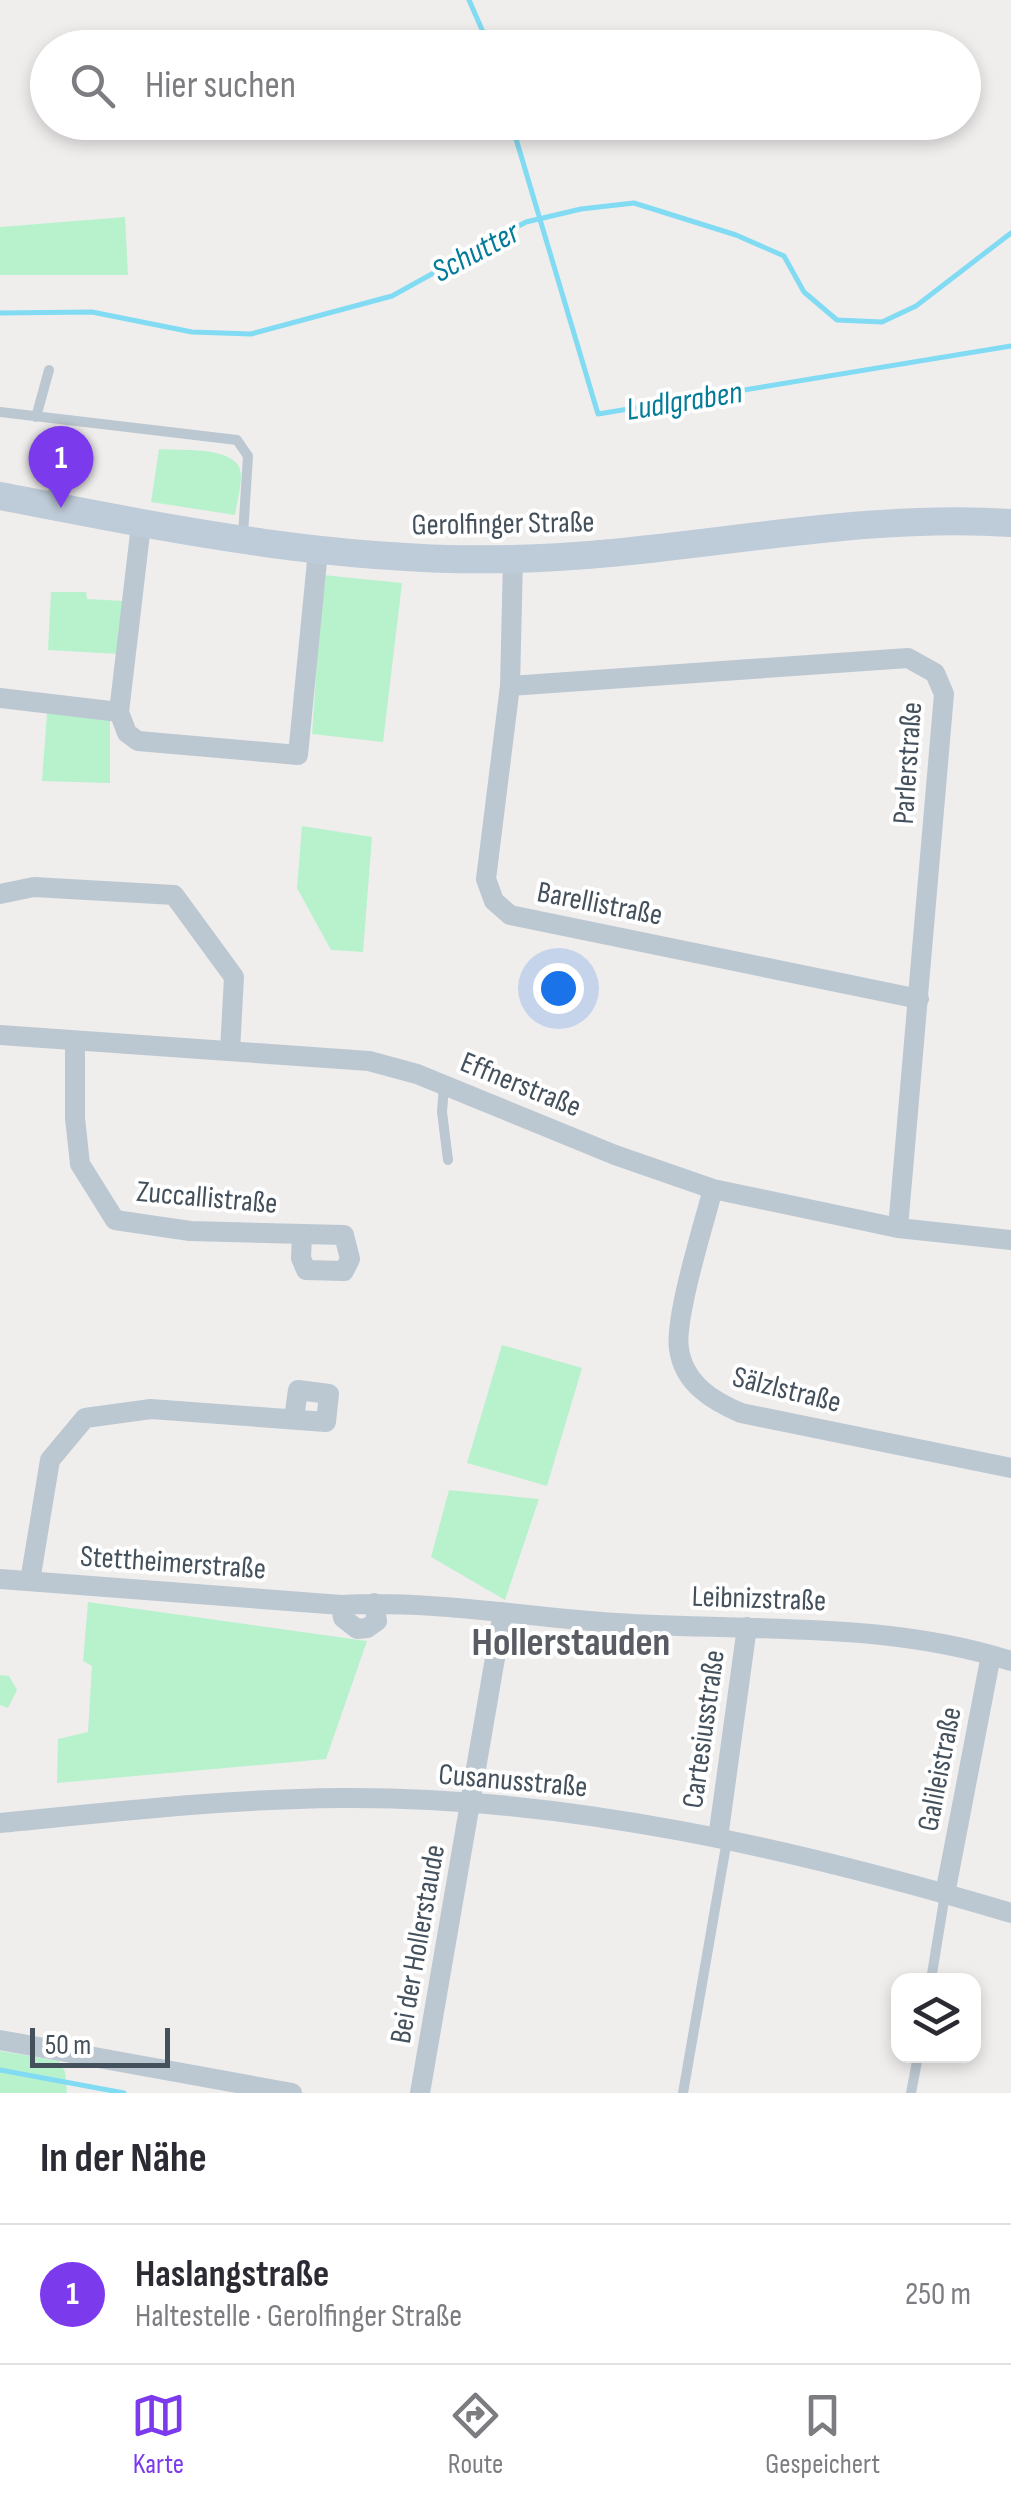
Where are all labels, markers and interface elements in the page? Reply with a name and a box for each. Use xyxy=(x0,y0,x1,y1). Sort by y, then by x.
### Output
search box xyxy=(30,30,981,140)
icon: search xyxy=(65,58,120,113)
text: Hier suchen xyxy=(145,63,296,108)
water label: Schutter xyxy=(426,213,527,291)
water label: Ludlgraben xyxy=(623,373,745,430)
pin: 1 xyxy=(28,426,94,508)
street label: Gerolfinger Straße xyxy=(411,504,595,544)
street label: Parlerstraße xyxy=(886,701,930,825)
street label: Barellistraße xyxy=(534,874,665,934)
your location xyxy=(533,963,584,1014)
street label: Effnerstraße xyxy=(455,1044,586,1125)
street label: Zuccallistraße xyxy=(135,1174,279,1222)
street label: Sälzlstraße xyxy=(729,1359,845,1421)
street label: Stettheimerstraße xyxy=(79,1539,267,1587)
street label: Leibnizstraße xyxy=(691,1579,827,1619)
district label: Hollerstauden xyxy=(472,1619,670,1667)
street label: Cartesiusstraße xyxy=(675,1648,733,1810)
street label: Galileistraße xyxy=(910,1704,970,1834)
street label: Cusanusstraße xyxy=(437,1757,589,1805)
street label: Bei der Hollerstaude xyxy=(383,1842,453,2046)
map controls xyxy=(891,1973,981,2063)
button: layers xyxy=(891,1973,981,2063)
scale bar xyxy=(30,2023,170,2068)
text: 50 m xyxy=(45,2029,91,2062)
text: In der Nähe xyxy=(40,2133,207,2184)
text: Haslangstraße xyxy=(135,2252,329,2297)
text: 1 xyxy=(66,2275,79,2314)
text: 250 m xyxy=(905,2275,971,2314)
text: Haltestelle · Gerolfinger Straße xyxy=(135,2297,462,2336)
tab: Karte xyxy=(131,2388,186,2481)
tab: Route xyxy=(448,2388,503,2481)
tab: Gespeichert xyxy=(765,2388,880,2481)

